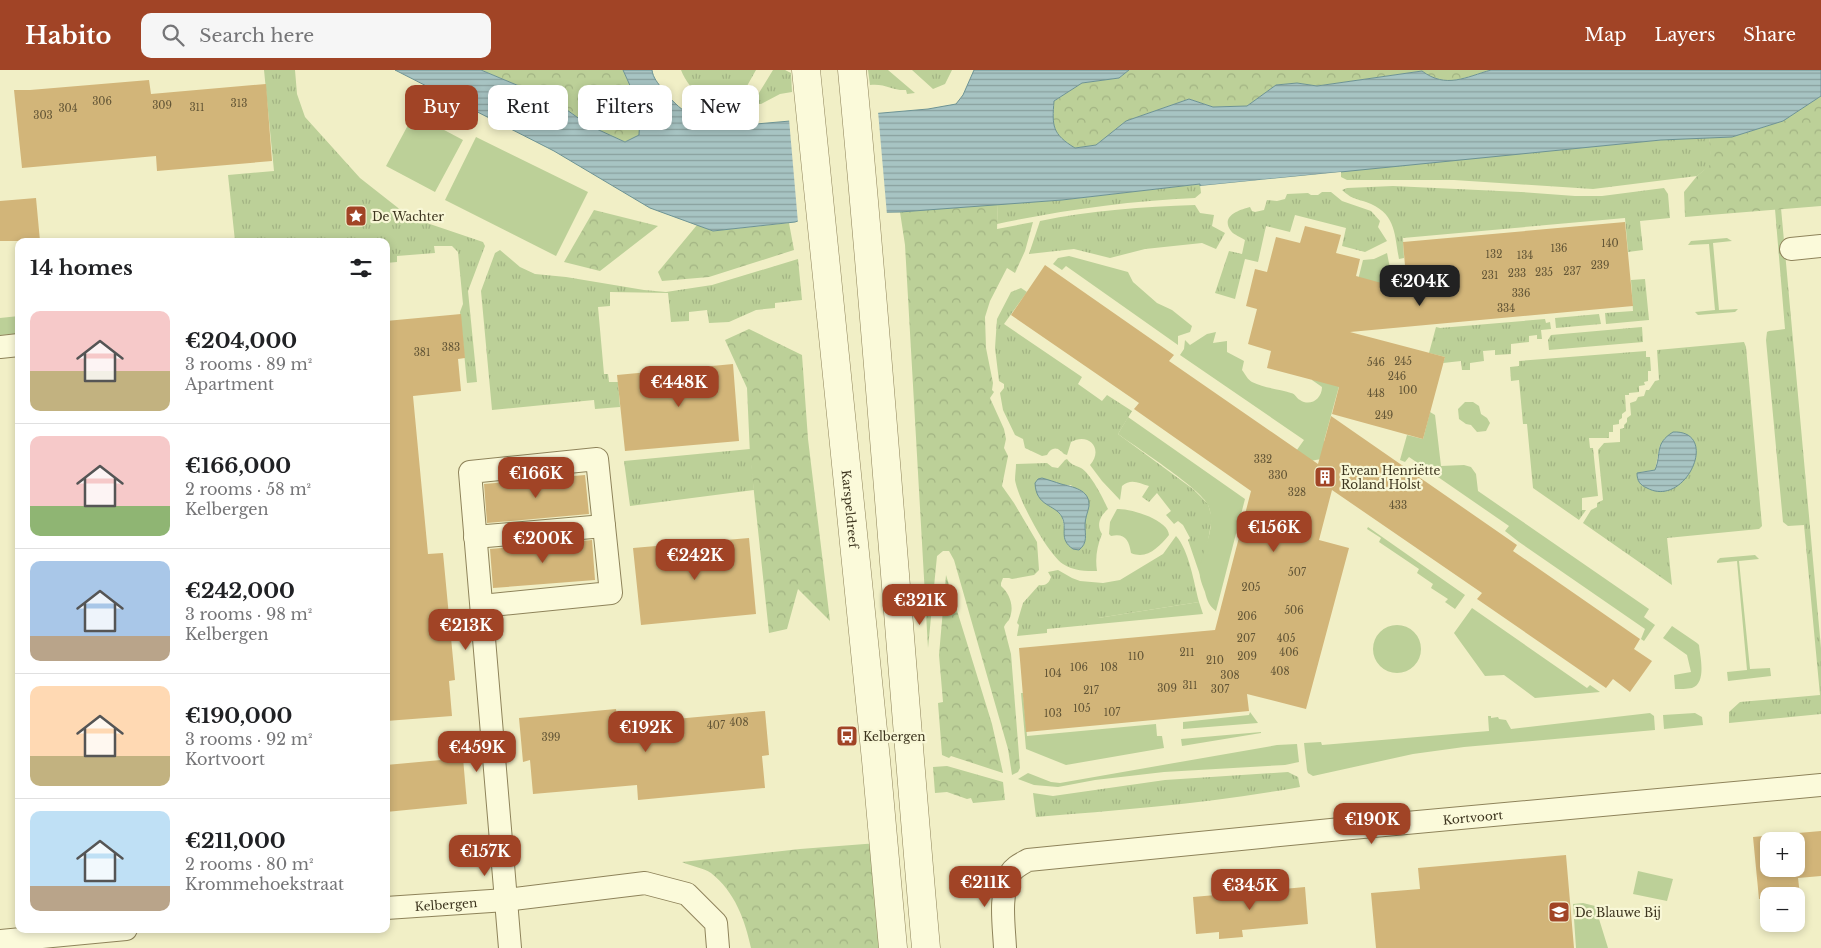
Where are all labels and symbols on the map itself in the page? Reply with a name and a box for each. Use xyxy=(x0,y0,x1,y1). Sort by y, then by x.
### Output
house number: 306 xyxy=(92,95,112,108)
house number: 313 xyxy=(231,97,247,110)
house number: 309 xyxy=(152,99,172,112)
house number: 311 xyxy=(189,101,205,114)
house number: 304 xyxy=(58,102,78,115)
house number: 303 xyxy=(33,109,53,122)
place icon: De Wachter xyxy=(344,204,368,228)
place label: De Wachter xyxy=(372,209,444,224)
house number: 140 xyxy=(1601,237,1619,250)
house number: 136 xyxy=(1550,242,1568,255)
house number: 132 xyxy=(1486,248,1502,261)
house number: 134 xyxy=(1517,249,1533,262)
house number: 239 xyxy=(1591,259,1609,272)
pin: €204K xyxy=(1385,264,1455,307)
house number: 237 xyxy=(1563,265,1582,278)
house number: 235 xyxy=(1535,266,1553,279)
house number: 233 xyxy=(1508,267,1526,280)
house number: 231 xyxy=(1482,269,1498,282)
house number: 336 xyxy=(1512,287,1530,300)
house number: 334 xyxy=(1497,302,1515,315)
house number: 383 xyxy=(442,341,460,354)
house number: 381 xyxy=(414,346,430,359)
house number: 245 xyxy=(1394,355,1412,368)
house number: 546 xyxy=(1367,356,1385,369)
pin: €448K xyxy=(644,366,714,408)
house number: 246 xyxy=(1388,370,1406,383)
house number: 100 xyxy=(1399,384,1417,397)
house number: 448 xyxy=(1367,387,1385,400)
house number: 249 xyxy=(1375,409,1393,422)
house number: 332 xyxy=(1254,453,1272,466)
pin: €166K xyxy=(501,456,571,499)
place label: Evean Henriëtte Roland Holst xyxy=(1341,463,1440,492)
building icon: Evean Henriëtte Roland Holst xyxy=(1313,465,1337,489)
street label: Karspeldreef xyxy=(839,469,862,551)
house number: 330 xyxy=(1268,469,1288,482)
house number: 328 xyxy=(1288,486,1306,499)
house number: 433 xyxy=(1389,499,1407,512)
pin: €156K xyxy=(1239,510,1309,553)
pin: €200K xyxy=(508,522,578,564)
pin: €242K xyxy=(660,538,730,581)
house number: 507 xyxy=(1288,566,1307,579)
house number: 205 xyxy=(1242,581,1261,594)
pin: €321K xyxy=(885,584,955,626)
house number: 506 xyxy=(1284,604,1304,617)
pin: €213K xyxy=(431,608,501,651)
house number: 206 xyxy=(1237,610,1257,623)
house number: 207 xyxy=(1237,632,1256,645)
house number: 405 xyxy=(1277,632,1296,645)
house number: 211 xyxy=(1179,646,1195,659)
house number: 406 xyxy=(1279,646,1299,659)
house number: 110 xyxy=(1128,650,1144,663)
house number: 209 xyxy=(1237,650,1257,663)
house number: 210 xyxy=(1206,654,1224,667)
house number: 106 xyxy=(1070,661,1088,674)
house number: 108 xyxy=(1100,661,1118,674)
house number: 408 xyxy=(1270,665,1290,678)
house number: 104 xyxy=(1044,667,1062,680)
house number: 308 xyxy=(1220,669,1240,682)
house number: 311 xyxy=(1182,679,1198,692)
house number: 309 xyxy=(1157,682,1177,695)
house number: 307 xyxy=(1211,683,1230,696)
house number: 217 xyxy=(1083,684,1100,697)
house number: 105 xyxy=(1073,702,1091,715)
house number: 107 xyxy=(1104,706,1121,719)
house number: 103 xyxy=(1044,707,1062,720)
pin: €192K xyxy=(611,710,681,753)
house number: 408 xyxy=(729,716,749,729)
house number: 407 xyxy=(707,719,726,732)
bus stop icon: Kelbergen xyxy=(835,724,859,748)
place label: Kelbergen xyxy=(863,729,926,744)
pin: €459K xyxy=(442,730,512,773)
house number: 399 xyxy=(541,731,561,744)
pin: €190K xyxy=(1337,802,1407,845)
street label: Kortvoort xyxy=(1442,807,1504,827)
pin: €157K xyxy=(450,834,520,877)
pin: €211K xyxy=(950,866,1020,908)
pin: €345K xyxy=(1215,868,1285,911)
street label: Kelbergen xyxy=(414,894,478,914)
school or university icon: De Blauwe Bij xyxy=(1547,900,1571,924)
place label: De Blauwe Bij xyxy=(1575,905,1661,920)

